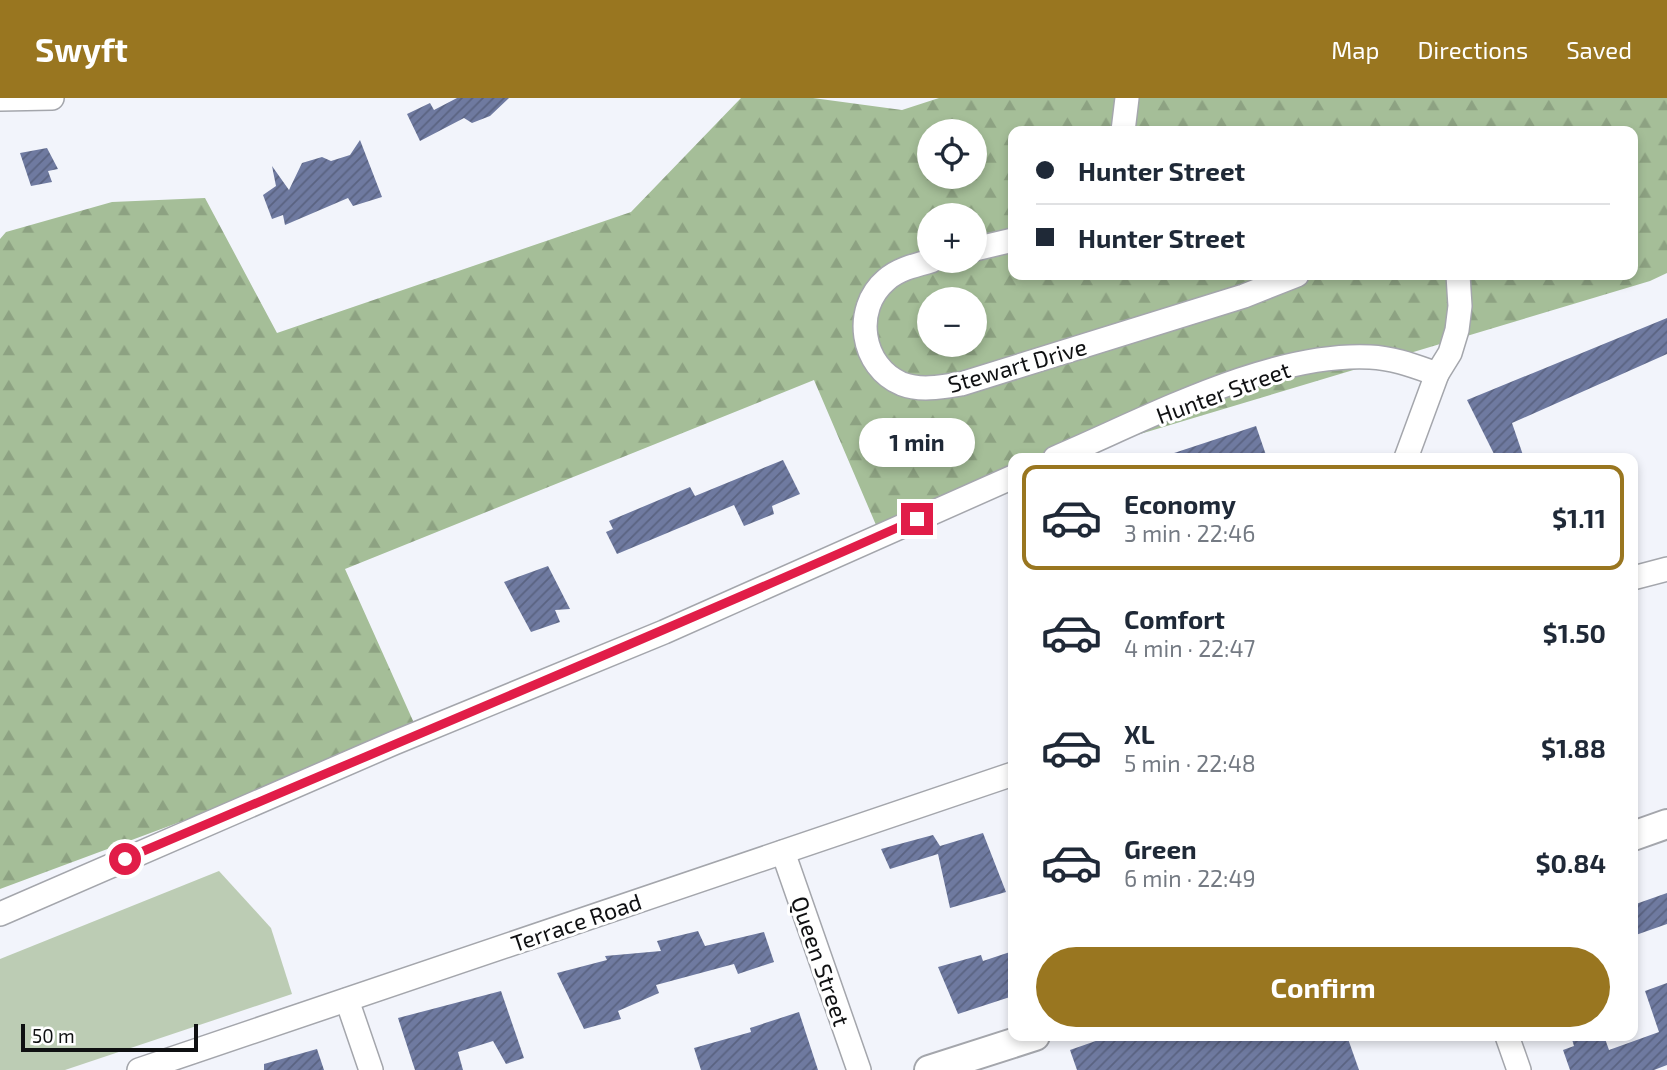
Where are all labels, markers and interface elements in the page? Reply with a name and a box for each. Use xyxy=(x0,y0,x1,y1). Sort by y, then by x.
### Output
text: Swyft xyxy=(35,29,128,69)
text: Map xyxy=(1331,35,1379,64)
text: Directions xyxy=(1417,35,1528,64)
text: Saved xyxy=(1566,35,1632,64)
map controls xyxy=(917,119,987,357)
button: locate xyxy=(917,119,987,189)
text: Hunter Street xyxy=(1078,155,1245,186)
button: + xyxy=(917,203,987,273)
text: Hunter Street xyxy=(1078,222,1245,253)
button: − xyxy=(917,287,987,357)
street label: Stewart Drive xyxy=(944,332,1090,398)
street label: Hunter Street xyxy=(1152,355,1294,429)
callout: 1 min xyxy=(859,418,975,466)
text: 1 min xyxy=(889,428,945,456)
icon: car xyxy=(1040,486,1103,549)
text: Economy xyxy=(1124,488,1236,519)
text: $1.11 xyxy=(1552,502,1606,533)
route end xyxy=(901,503,933,535)
text: 3 min · 22:46 xyxy=(1124,519,1255,547)
icon: car xyxy=(1040,601,1103,664)
text: Comfort xyxy=(1124,603,1225,634)
text: $1.50 xyxy=(1543,617,1606,648)
text: 4 min · 22:47 xyxy=(1124,634,1255,662)
icon: car xyxy=(1040,716,1103,779)
text: XL xyxy=(1124,718,1155,749)
text: $1.88 xyxy=(1541,732,1606,763)
text: 5 min · 22:48 xyxy=(1124,749,1256,777)
icon: car xyxy=(1040,831,1103,894)
text: Green xyxy=(1124,833,1197,864)
route start xyxy=(109,843,141,875)
text: $0.84 xyxy=(1535,847,1606,878)
text: 6 min · 22:49 xyxy=(1124,864,1256,892)
street label: Terrace Road xyxy=(507,887,645,957)
street label: Queen Street xyxy=(786,892,856,1030)
button: Confirm xyxy=(1036,947,1610,1027)
scale bar xyxy=(21,1021,198,1053)
text: 50 m xyxy=(32,1024,75,1047)

